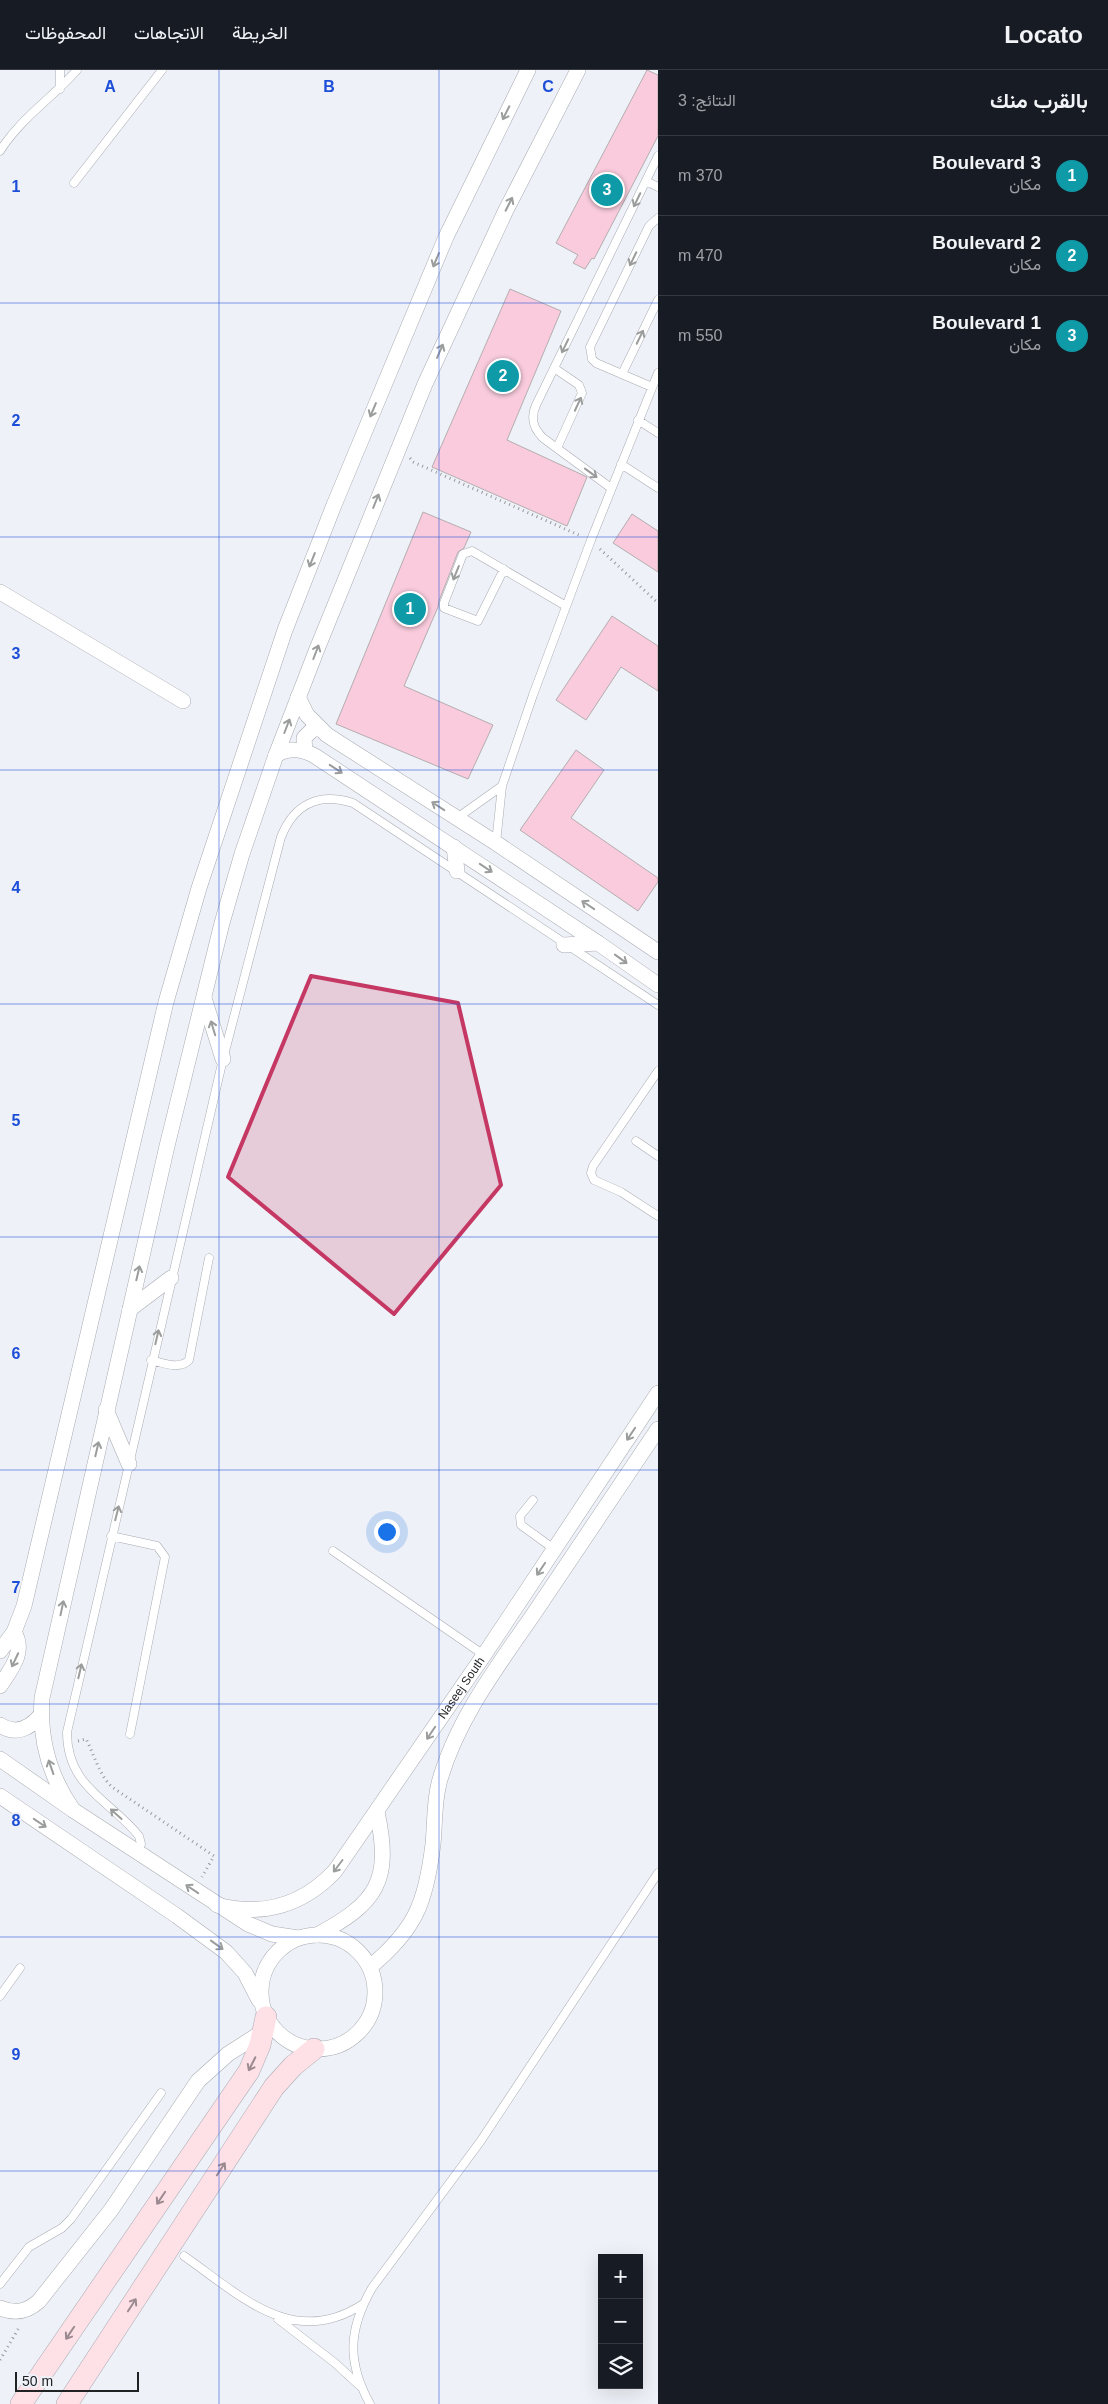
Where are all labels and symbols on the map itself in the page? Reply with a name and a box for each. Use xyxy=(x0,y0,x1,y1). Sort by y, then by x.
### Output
text: A xyxy=(104,78,116,95)
text: B xyxy=(323,78,335,95)
text: C xyxy=(542,78,554,95)
one-way arrow xyxy=(501,105,510,120)
pin: 3 xyxy=(591,171,623,209)
text: 1 xyxy=(12,178,21,195)
one-way arrow xyxy=(631,192,641,207)
one-way arrow xyxy=(505,197,514,212)
one-way arrow xyxy=(628,251,638,266)
one-way arrow xyxy=(431,252,441,267)
one-way arrow xyxy=(636,330,645,345)
one-way arrow xyxy=(560,338,569,353)
one-way arrow xyxy=(435,344,445,359)
pin: 2 xyxy=(487,357,519,395)
one-way arrow xyxy=(573,397,583,412)
one-way arrow xyxy=(367,402,377,417)
text: 2 xyxy=(12,412,21,429)
one-way arrow xyxy=(584,468,598,478)
one-way arrow xyxy=(372,493,381,509)
one-way arrow xyxy=(306,552,316,567)
one-way arrow xyxy=(450,565,460,580)
pin: 1 xyxy=(394,590,426,628)
one-way arrow xyxy=(312,644,321,660)
text: 3 xyxy=(12,645,21,662)
one-way arrow xyxy=(283,719,292,734)
one-way arrow xyxy=(328,764,342,774)
one-way arrow xyxy=(431,801,445,811)
one-way arrow xyxy=(479,863,493,874)
text: 4 xyxy=(12,879,21,896)
one-way arrow xyxy=(582,900,596,910)
one-way arrow xyxy=(614,954,628,964)
one-way arrow xyxy=(208,1020,218,1036)
text: 5 xyxy=(12,1112,21,1129)
one-way arrow xyxy=(133,1266,143,1282)
one-way arrow xyxy=(153,1330,162,1346)
text: 6 xyxy=(12,1345,21,1362)
one-way arrow xyxy=(626,1427,636,1441)
one-way arrow xyxy=(93,1441,103,1457)
one-way arrow xyxy=(113,1505,122,1521)
your location xyxy=(374,1519,400,1545)
one-way arrow xyxy=(536,1562,546,1576)
text: 7 xyxy=(12,1579,21,1596)
one-way arrow xyxy=(58,1600,67,1616)
one-way arrow xyxy=(10,1652,19,1667)
street label: Naseej South xyxy=(435,1654,488,1721)
one-way arrow xyxy=(76,1663,85,1679)
one-way arrow xyxy=(426,1726,436,1740)
one-way arrow xyxy=(45,1759,55,1775)
one-way arrow xyxy=(110,1808,122,1820)
text: 8 xyxy=(12,1812,21,1829)
one-way arrow xyxy=(33,1818,47,1828)
one-way arrow xyxy=(333,1859,343,1873)
one-way arrow xyxy=(185,1884,199,1894)
one-way arrow xyxy=(210,1940,224,1950)
text: 9 xyxy=(12,2046,21,2063)
one-way arrow xyxy=(247,2056,257,2071)
one-way arrow xyxy=(216,2162,226,2176)
one-way arrow xyxy=(156,2191,166,2205)
one-way arrow xyxy=(127,2298,137,2312)
one-way arrow xyxy=(65,2326,75,2340)
scale bar xyxy=(15,2369,139,2392)

